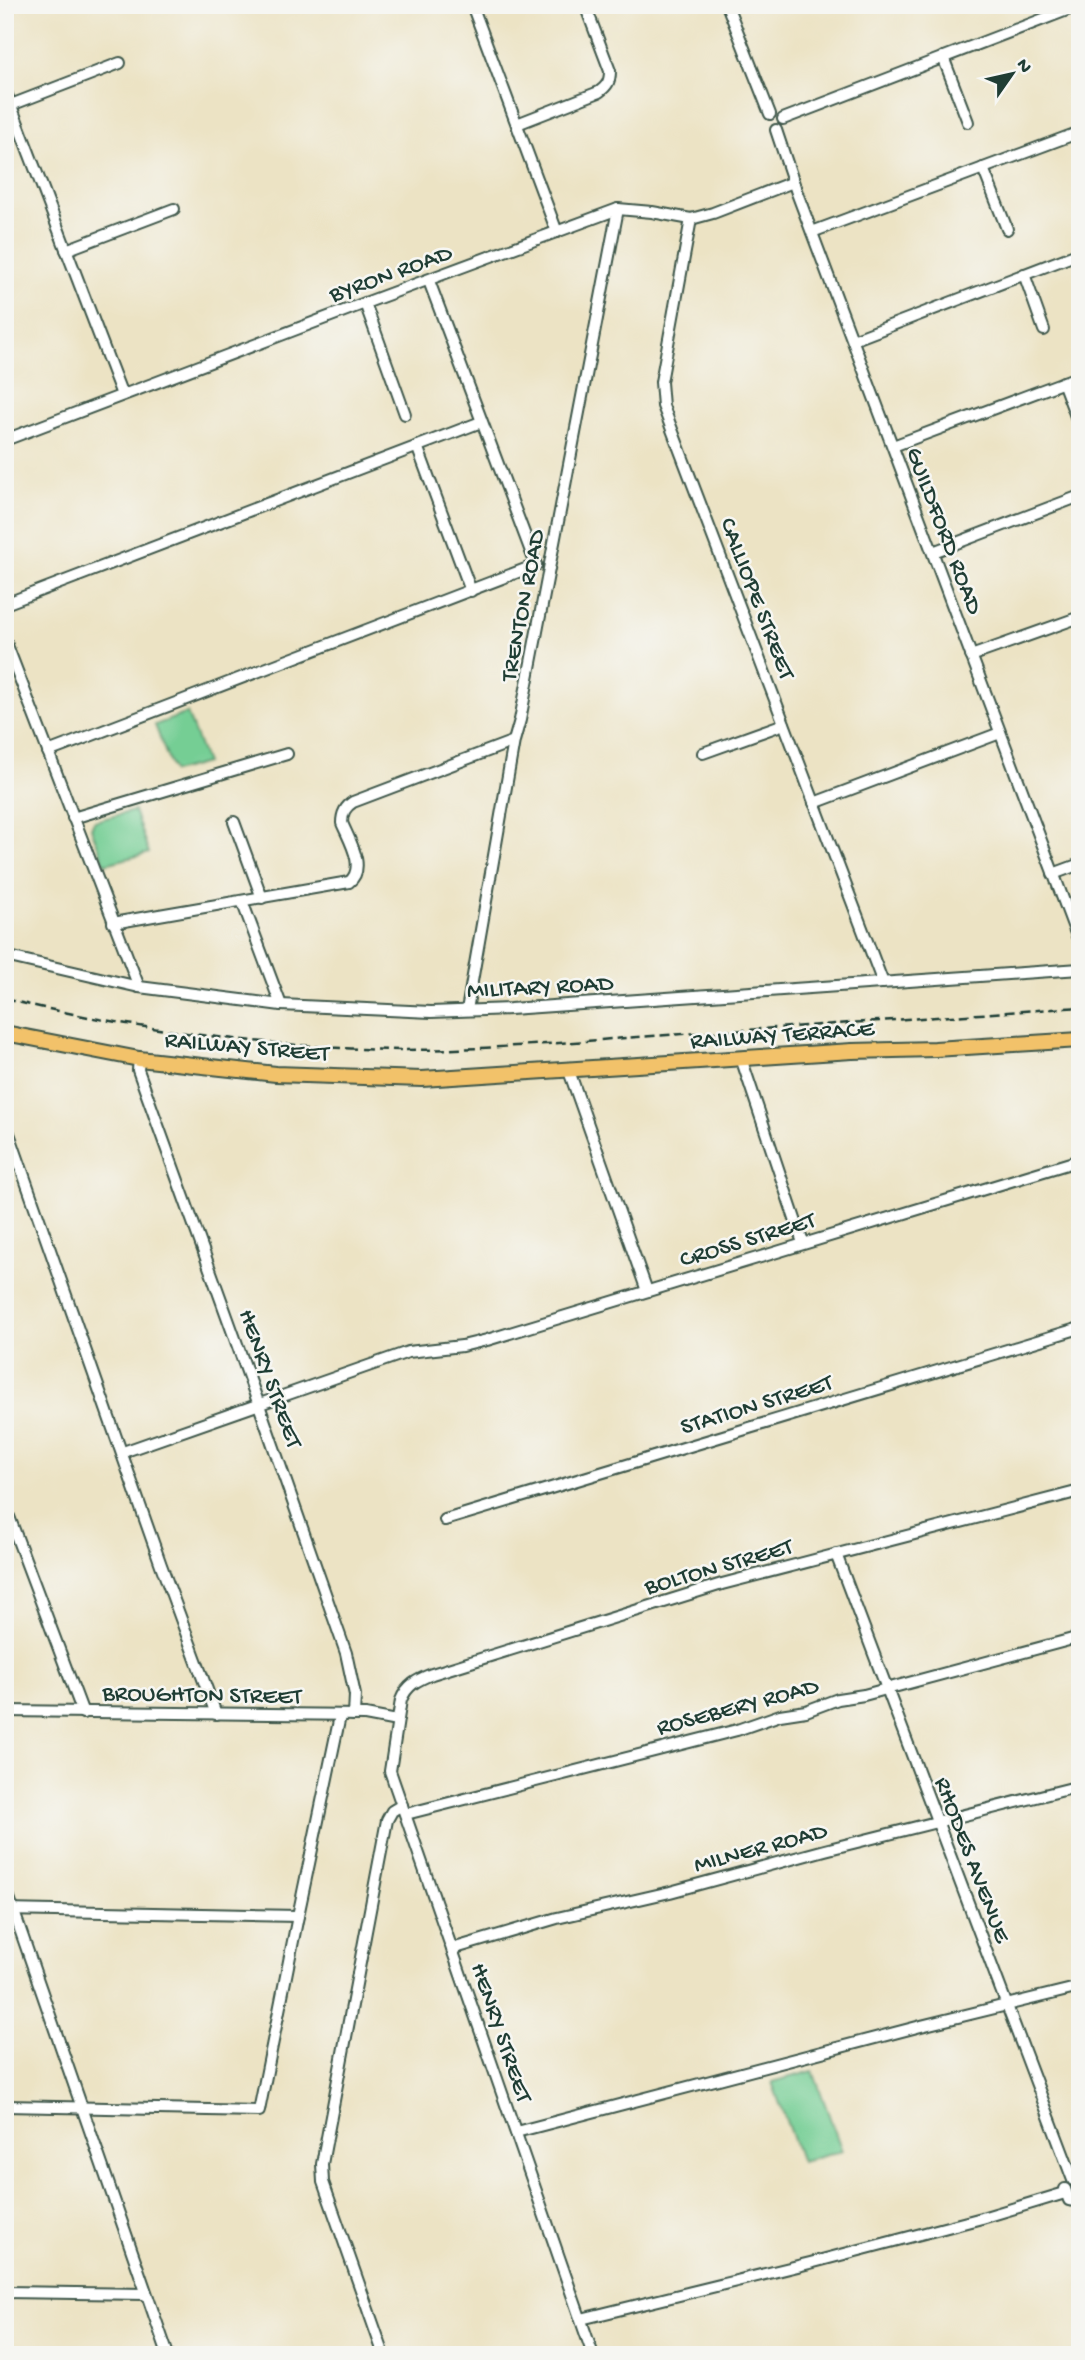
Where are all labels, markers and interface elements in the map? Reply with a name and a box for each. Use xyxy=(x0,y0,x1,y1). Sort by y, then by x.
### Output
north arrow xyxy=(976,38,1046,108)
text: N xyxy=(1010,55,1036,78)
street label: BYRON ROAD xyxy=(325,240,457,311)
street label: GUILDFORD ROAD xyxy=(898,444,988,619)
street label: CALLIOPE STREET xyxy=(712,514,801,686)
street label: TRENTON ROAD xyxy=(495,527,553,686)
street label: MILITARY ROAD xyxy=(466,970,614,1007)
street label: RAILWAY TERRACE xyxy=(689,1016,876,1057)
street label: RAILWAY STREET xyxy=(163,1027,332,1070)
street label: CROSS STREET xyxy=(677,1206,821,1276)
street label: HENRY STREET xyxy=(230,1306,308,1454)
street label: STATION STREET xyxy=(678,1369,838,1443)
street label: BOLTON STREET xyxy=(641,1533,798,1604)
street label: ROSEBERY ROAD xyxy=(654,1673,822,1744)
street label: BROUGHTON STREET xyxy=(101,1680,303,1713)
street label: RHODES AVENUE xyxy=(926,1773,1016,1948)
street label: MILNER ROAD xyxy=(691,1818,831,1881)
street label: HENRY STREET xyxy=(462,1959,538,2108)

